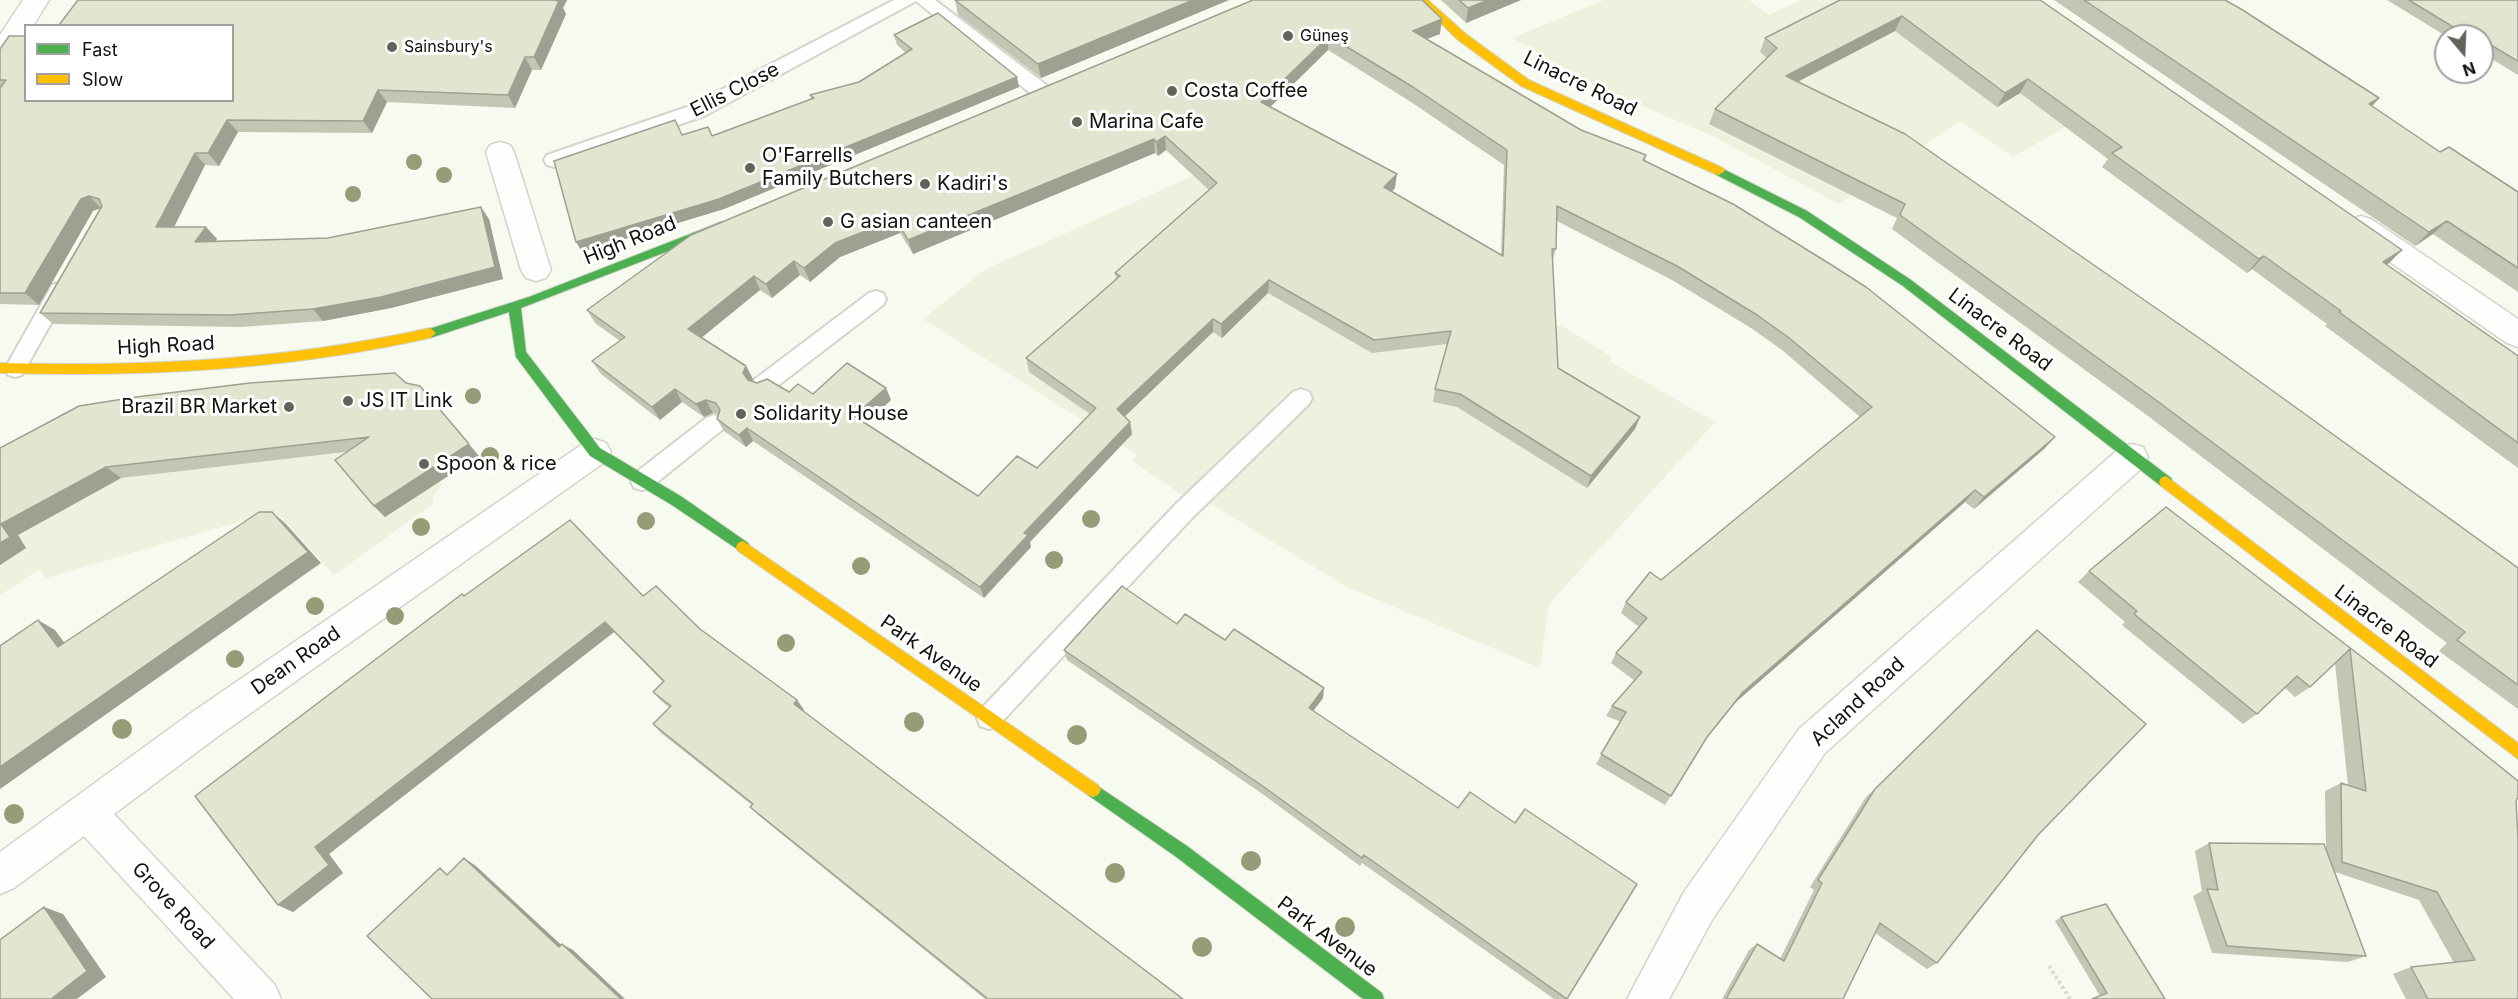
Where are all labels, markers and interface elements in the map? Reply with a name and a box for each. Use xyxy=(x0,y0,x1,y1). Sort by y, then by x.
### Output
legend xyxy=(24,24,234,102)
north arrow xyxy=(2434,24,2494,84)
place label: Güneş xyxy=(1300,26,1349,46)
marker: Güneş xyxy=(1281,29,1295,43)
place label: Sainsbury's xyxy=(404,37,493,57)
text: Fast xyxy=(82,39,118,60)
marker: Sainsbury's xyxy=(385,40,399,54)
street label: Linacre Road xyxy=(1519,46,1641,122)
street label: Ellis Close xyxy=(687,57,783,123)
text: N xyxy=(2460,58,2478,81)
text: Slow xyxy=(82,69,123,90)
place label: Costa Coffee xyxy=(1184,79,1308,103)
marker: Costa Coffee xyxy=(1165,84,1179,98)
place label: Marina Cafe xyxy=(1089,110,1204,134)
marker: Marina Cafe xyxy=(1070,115,1084,129)
place label: O'Farrells Family Butchers xyxy=(762,144,913,191)
marker: O'Farrells Family Butchers xyxy=(743,161,757,175)
place label: Kadiri's xyxy=(937,172,1008,196)
marker: Kadiri's xyxy=(918,177,932,191)
place label: G asian canteen xyxy=(840,210,992,234)
street label: High Road xyxy=(580,212,680,270)
marker: G asian canteen xyxy=(821,215,835,229)
street label: Linacre Road xyxy=(1944,283,2056,377)
street label: High Road xyxy=(117,331,215,361)
place label: JS IT Link xyxy=(360,389,453,413)
marker: JS IT Link xyxy=(341,394,355,408)
place label: Brazil BR Market xyxy=(121,395,277,419)
marker: Brazil BR Market xyxy=(282,400,296,414)
place label: Solidarity House xyxy=(753,402,908,426)
marker: Solidarity House xyxy=(734,407,748,421)
place label: Spoon & rice xyxy=(436,452,557,476)
marker: Spoon & rice xyxy=(417,457,431,471)
street label: Linacre Road xyxy=(2330,580,2442,674)
street label: Park Avenue xyxy=(875,610,987,698)
street label: Dean Road xyxy=(247,622,345,700)
street label: Acland Road xyxy=(1806,653,1910,751)
street label: Grove Road xyxy=(127,858,219,954)
street label: Park Avenue xyxy=(1272,892,1382,982)

